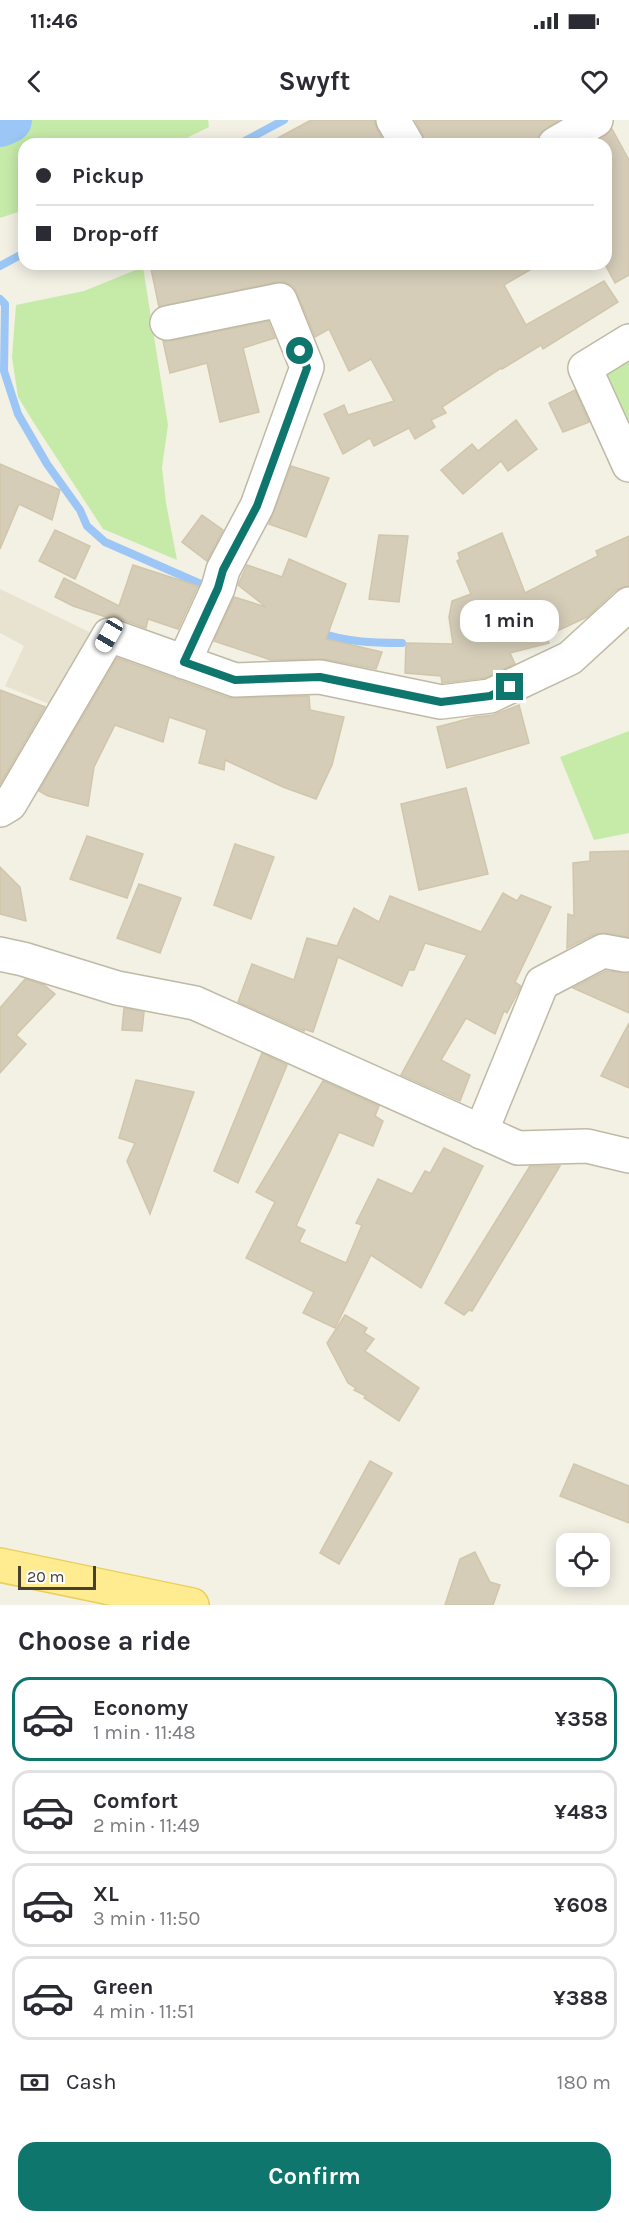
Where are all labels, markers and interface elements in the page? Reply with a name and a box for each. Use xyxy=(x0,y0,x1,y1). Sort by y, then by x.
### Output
text: 11:46 xyxy=(30,8,78,34)
icon: back xyxy=(18,65,51,98)
text: Swyft xyxy=(279,65,350,97)
icon: heart xyxy=(578,65,611,98)
text: Pickup xyxy=(72,163,144,189)
text: Drop-off xyxy=(72,221,158,247)
route start xyxy=(286,337,313,364)
callout: 1 min xyxy=(460,600,560,642)
text: 1 min xyxy=(484,609,535,632)
car xyxy=(92,615,126,655)
route end xyxy=(496,673,523,700)
map controls xyxy=(556,1533,610,1587)
button: locate xyxy=(556,1533,610,1587)
scale bar xyxy=(18,1563,96,1590)
text: 20 m xyxy=(27,1567,65,1586)
text: Choose a ride xyxy=(18,1625,191,1657)
icon: car xyxy=(21,1692,75,1746)
text: Economy xyxy=(93,1695,188,1721)
text: ¥358 xyxy=(554,1706,608,1732)
text: 1 min · 11:48 xyxy=(93,1721,195,1744)
icon: car xyxy=(21,1785,75,1839)
text: Comfort xyxy=(93,1788,178,1814)
text: ¥483 xyxy=(554,1799,608,1825)
text: 2 min · 11:49 xyxy=(93,1814,200,1837)
icon: car xyxy=(21,1878,75,1932)
text: XL xyxy=(93,1881,119,1907)
text: ¥608 xyxy=(554,1892,608,1918)
text: 3 min · 11:50 xyxy=(93,1907,200,1930)
icon: car xyxy=(21,1971,75,2025)
text: Green xyxy=(93,1974,154,2000)
text: ¥388 xyxy=(553,1985,608,2011)
text: 4 min · 11:51 xyxy=(93,2000,194,2023)
icon: cash xyxy=(18,2066,51,2099)
text: Cash xyxy=(66,2069,116,2095)
text: 180 m xyxy=(557,2071,611,2094)
button: Confirm xyxy=(18,2142,611,2211)

